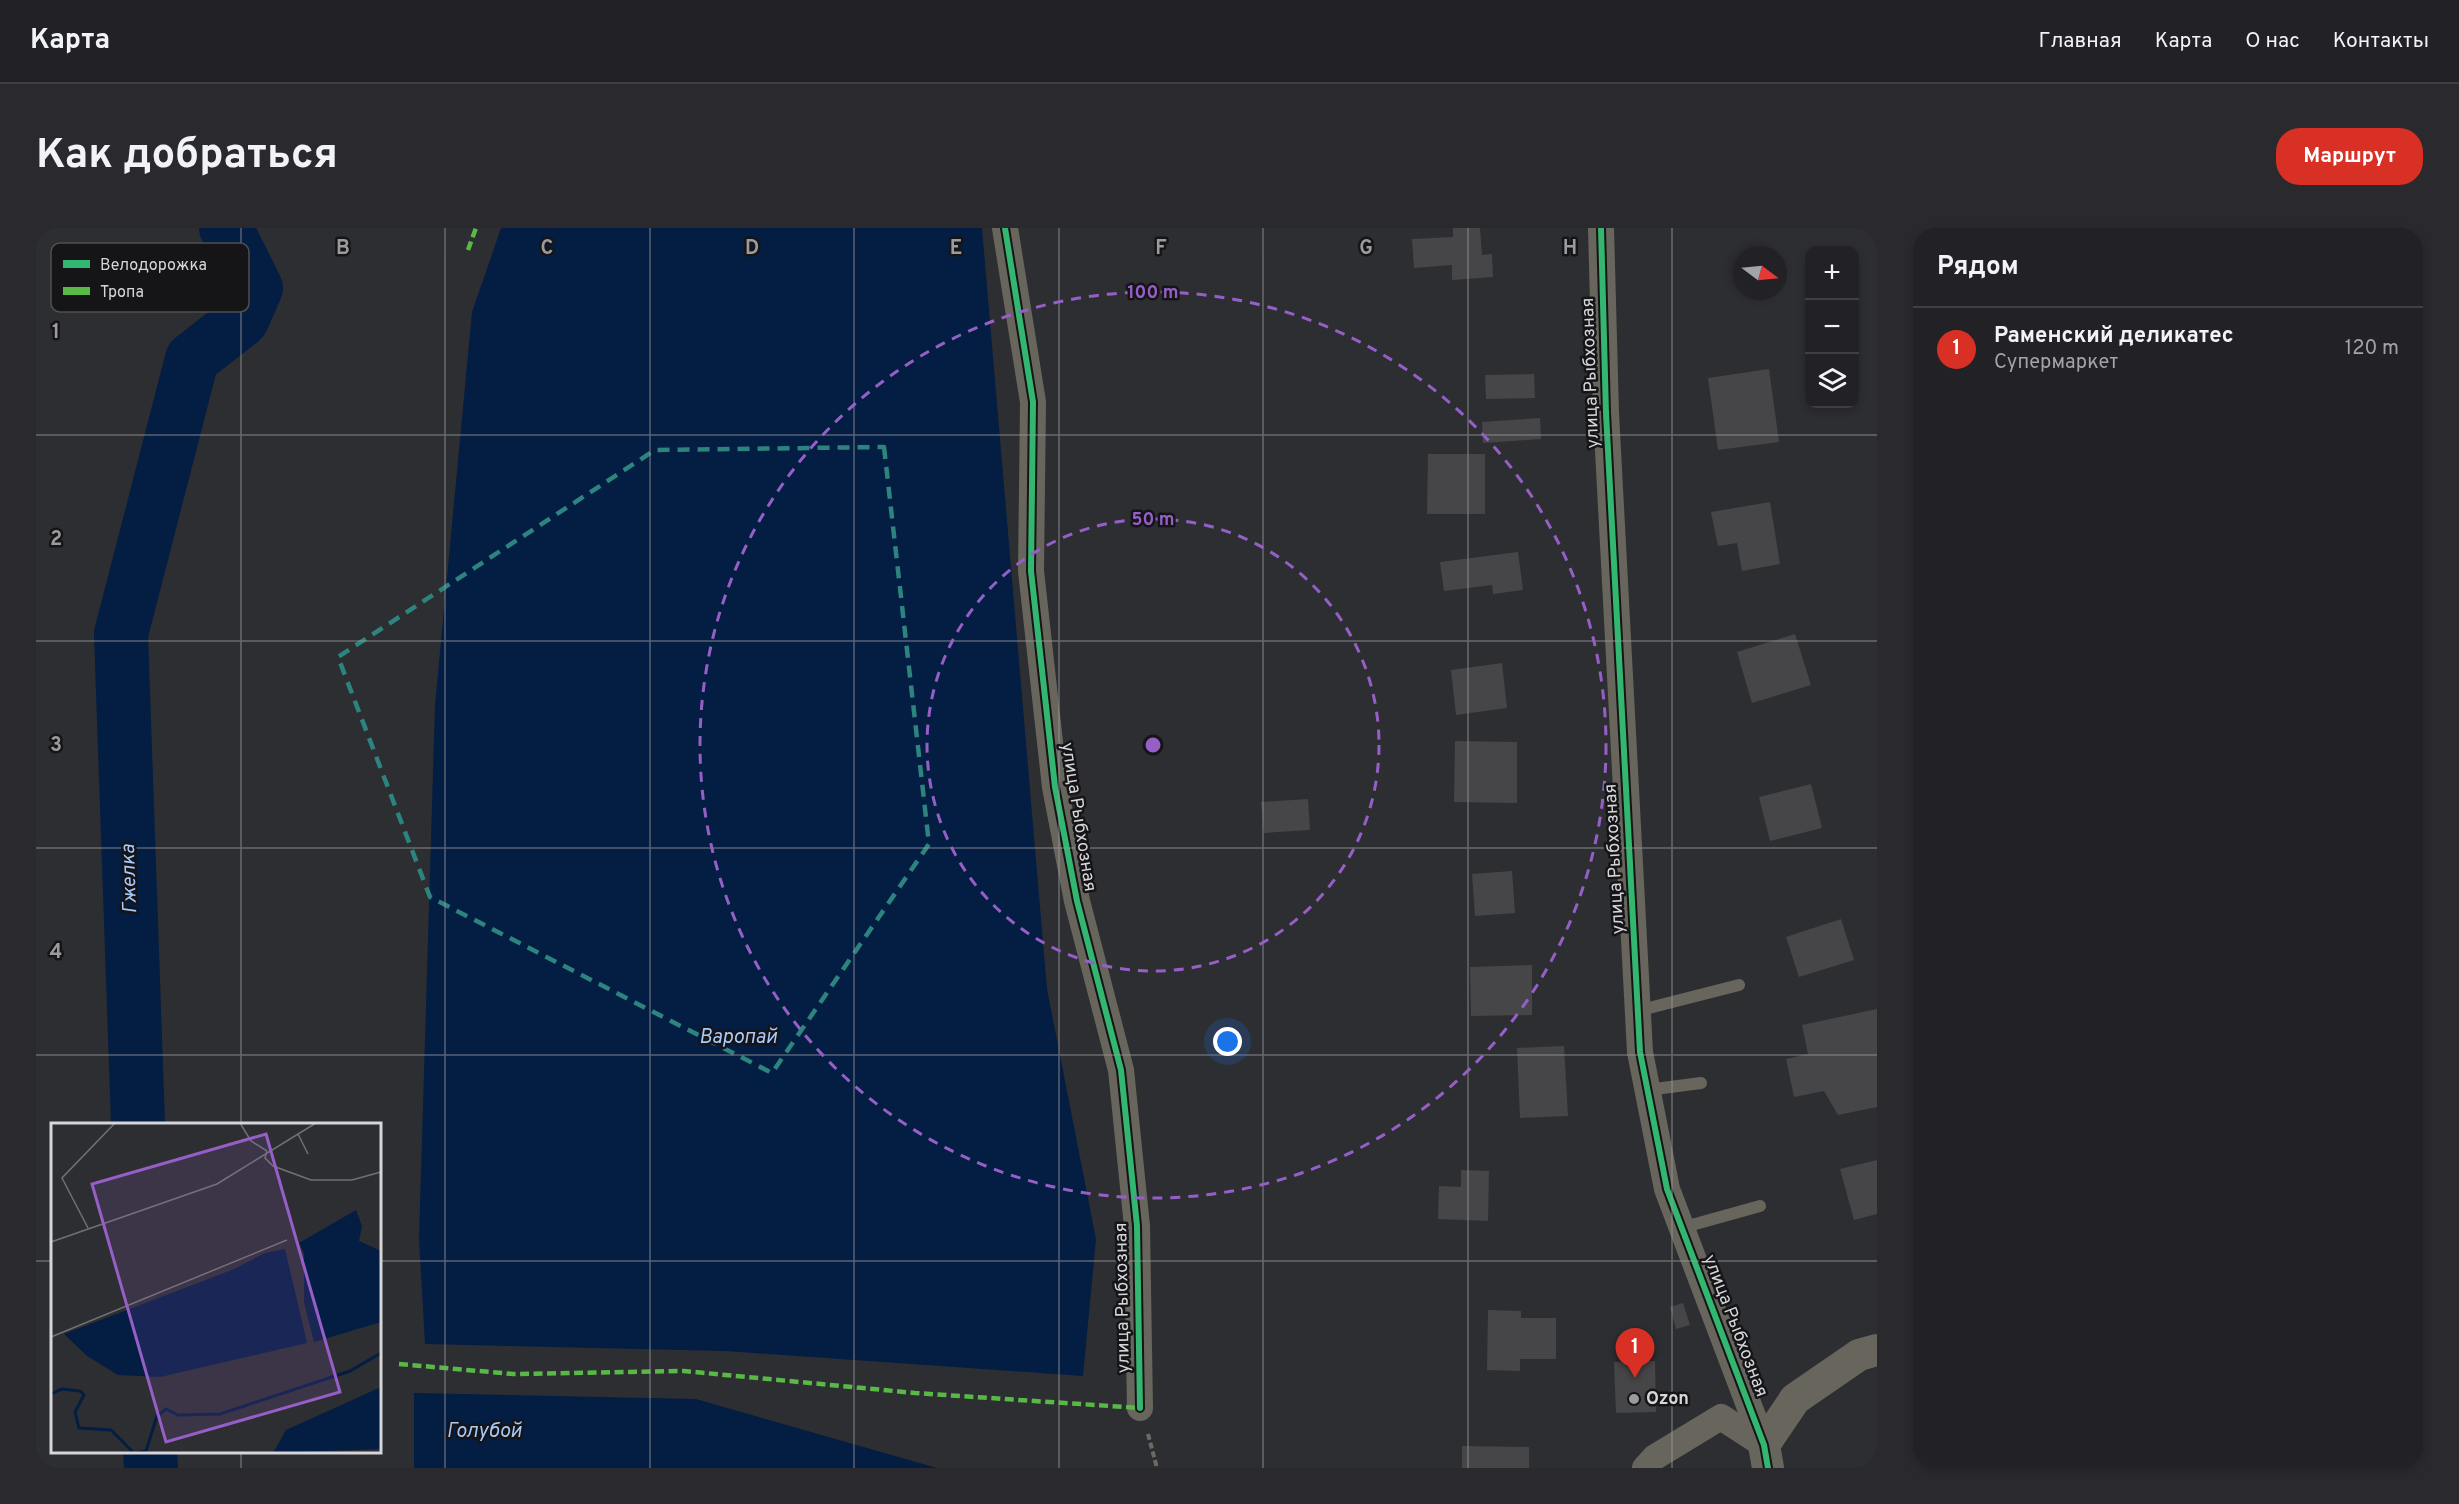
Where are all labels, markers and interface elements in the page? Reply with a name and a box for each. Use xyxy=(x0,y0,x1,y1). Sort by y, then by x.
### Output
text: Карта xyxy=(30,23,110,59)
text: Главная xyxy=(2038,28,2122,55)
text: Карта xyxy=(2155,28,2212,55)
text: О нас xyxy=(2245,28,2300,55)
text: Контакты xyxy=(2333,28,2429,55)
button: Маршрут xyxy=(2276,128,2423,185)
text: Как добраться xyxy=(36,130,338,183)
text: B xyxy=(336,236,350,262)
text: C xyxy=(541,236,553,262)
text: D xyxy=(745,236,759,262)
text: E xyxy=(950,236,962,262)
text: F xyxy=(1155,236,1167,262)
text: G xyxy=(1359,236,1373,262)
text: H xyxy=(1563,236,1577,262)
legend xyxy=(51,243,249,312)
north arrow xyxy=(1733,246,1787,300)
map controls xyxy=(1805,246,1859,408)
button: + xyxy=(1805,246,1859,300)
text: Рядом xyxy=(1937,251,2019,284)
text: Велодорожка xyxy=(100,256,207,276)
text: 100 m xyxy=(1127,282,1179,305)
text: Тропа xyxy=(100,283,144,303)
street label: улица Рыбхозная xyxy=(1577,297,1605,449)
button: − xyxy=(1805,300,1859,354)
text: 1 xyxy=(52,320,60,346)
text: Раменский деликатес xyxy=(1994,323,2234,350)
text: 1 xyxy=(1953,336,1961,362)
text: 120 m xyxy=(2345,336,2399,362)
text: Супермаркет xyxy=(1994,350,2118,376)
button: layers xyxy=(1805,354,1859,408)
text: 50 m xyxy=(1131,509,1175,532)
text: 2 xyxy=(50,527,62,553)
text: 3 xyxy=(50,733,62,759)
centre of rings xyxy=(1143,735,1163,755)
street label: улица Рыбхозная xyxy=(1055,741,1101,893)
street label: улица Рыбхозная xyxy=(1600,783,1630,935)
water label: Гжелка xyxy=(116,843,144,914)
text: 4 xyxy=(50,940,62,966)
water label: Варопай xyxy=(699,1025,779,1051)
your location xyxy=(1213,1027,1242,1056)
inset map xyxy=(51,1123,381,1453)
street label: улица Рыбхозная xyxy=(1110,1222,1136,1374)
street label: улица Рыбхозная xyxy=(1697,1251,1773,1401)
pin: 1 xyxy=(1616,1328,1654,1378)
place label: Ozon xyxy=(1646,1388,1689,1411)
marker: Ozon xyxy=(1627,1392,1641,1406)
water label: Голубой xyxy=(446,1419,523,1445)

